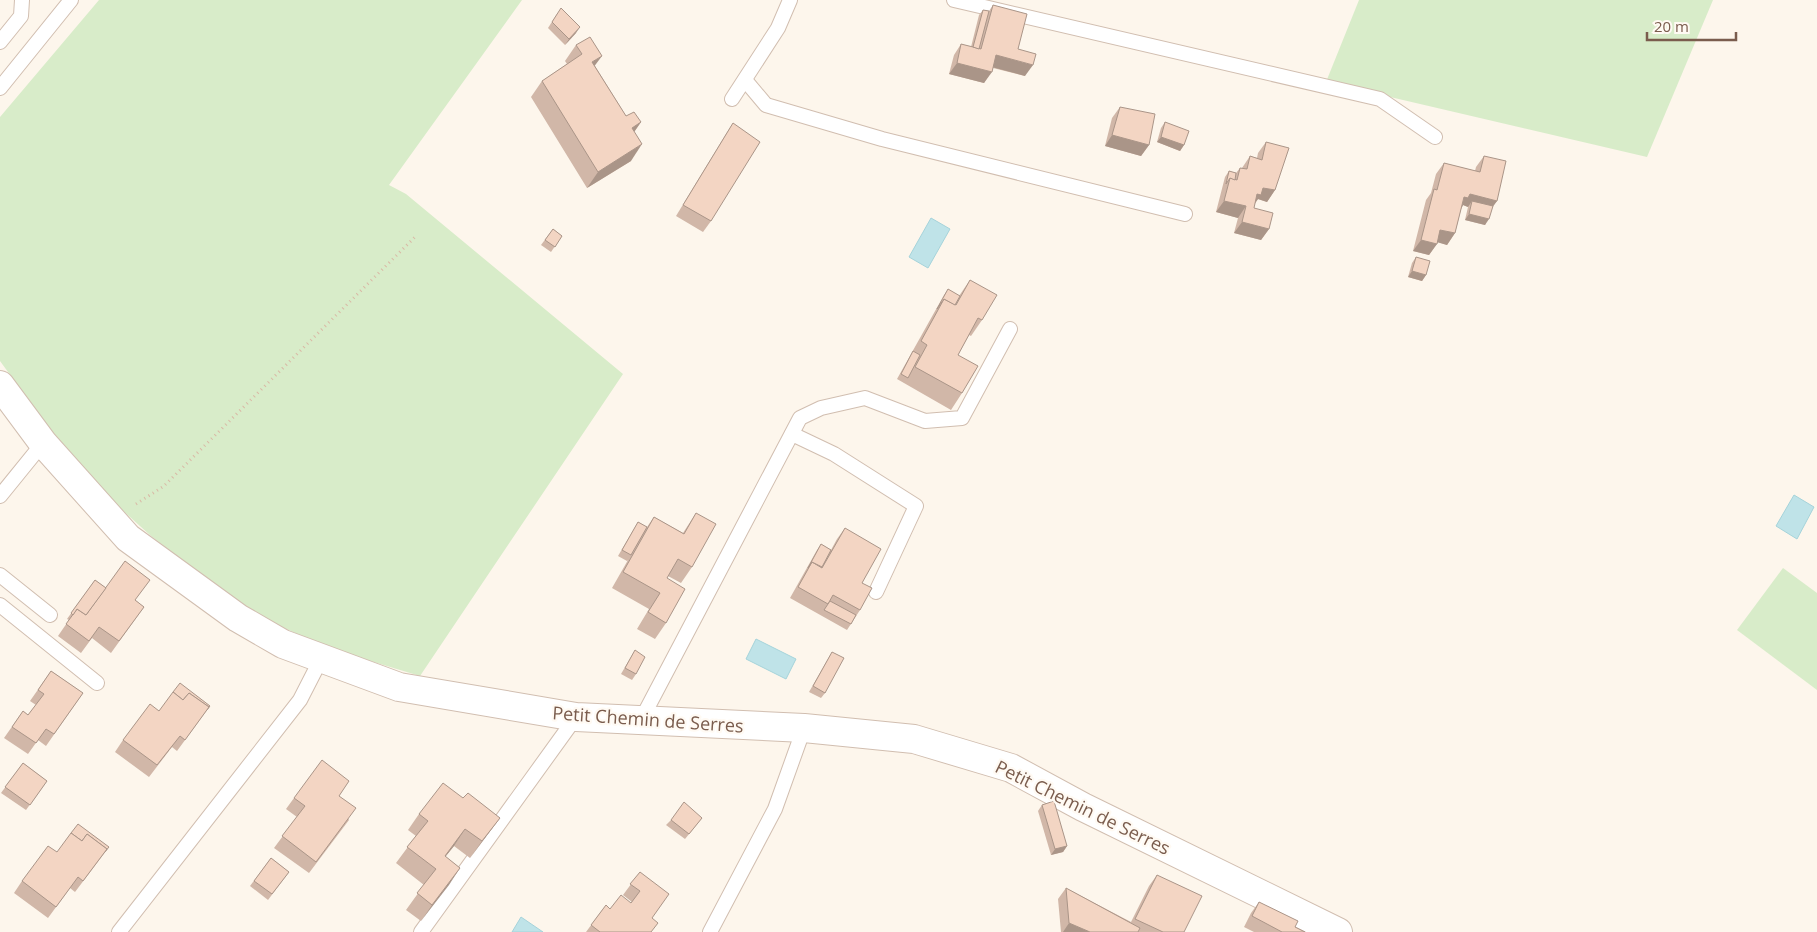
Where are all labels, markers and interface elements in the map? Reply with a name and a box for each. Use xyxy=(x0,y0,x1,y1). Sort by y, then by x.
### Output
scale bar xyxy=(1647,10,1736,42)
text: 20 m xyxy=(1654,16,1689,36)
street label: Petit Chemin de Serres xyxy=(552,700,744,738)
street label: Petit Chemin de Serres xyxy=(992,754,1174,860)

